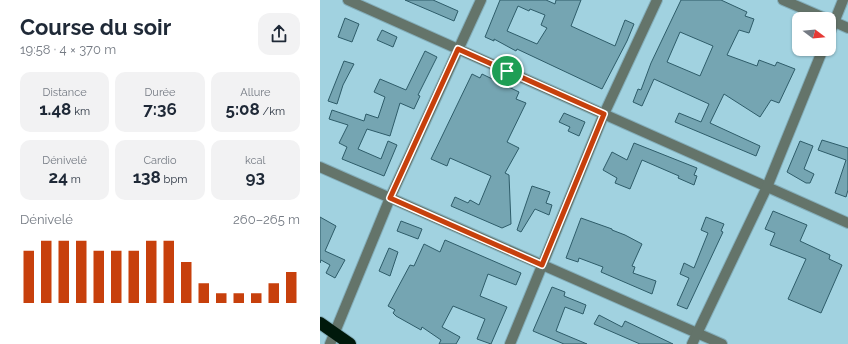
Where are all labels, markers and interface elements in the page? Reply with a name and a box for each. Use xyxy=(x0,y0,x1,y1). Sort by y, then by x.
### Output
north arrow xyxy=(792,12,836,56)
map controls xyxy=(792,12,836,56)
button: share xyxy=(258,13,300,55)
text: Course du soir xyxy=(20,14,171,40)
text: 19:58 · 4 × 370 m xyxy=(20,42,116,57)
pin xyxy=(490,54,524,88)
icon: arrive xyxy=(496,60,518,82)
text: Distance xyxy=(43,86,87,99)
text: Durée xyxy=(144,86,175,99)
text: Allure xyxy=(240,86,270,99)
text: 1.48 xyxy=(39,99,71,119)
text: 7:36 xyxy=(143,99,177,119)
text: 5:08 xyxy=(225,99,260,119)
text: km xyxy=(71,105,90,118)
text: /km xyxy=(260,105,285,118)
text: Dénivelé xyxy=(42,154,87,167)
text: Cardio xyxy=(143,154,177,167)
text: kcal xyxy=(245,154,266,167)
text: 24 xyxy=(49,167,68,187)
text: 138 xyxy=(133,167,161,187)
text: 93 xyxy=(246,167,265,187)
text: m xyxy=(68,173,81,186)
text: bpm xyxy=(161,173,187,186)
text: Dénivelé xyxy=(20,212,73,227)
text: 260–265 m xyxy=(233,212,300,227)

